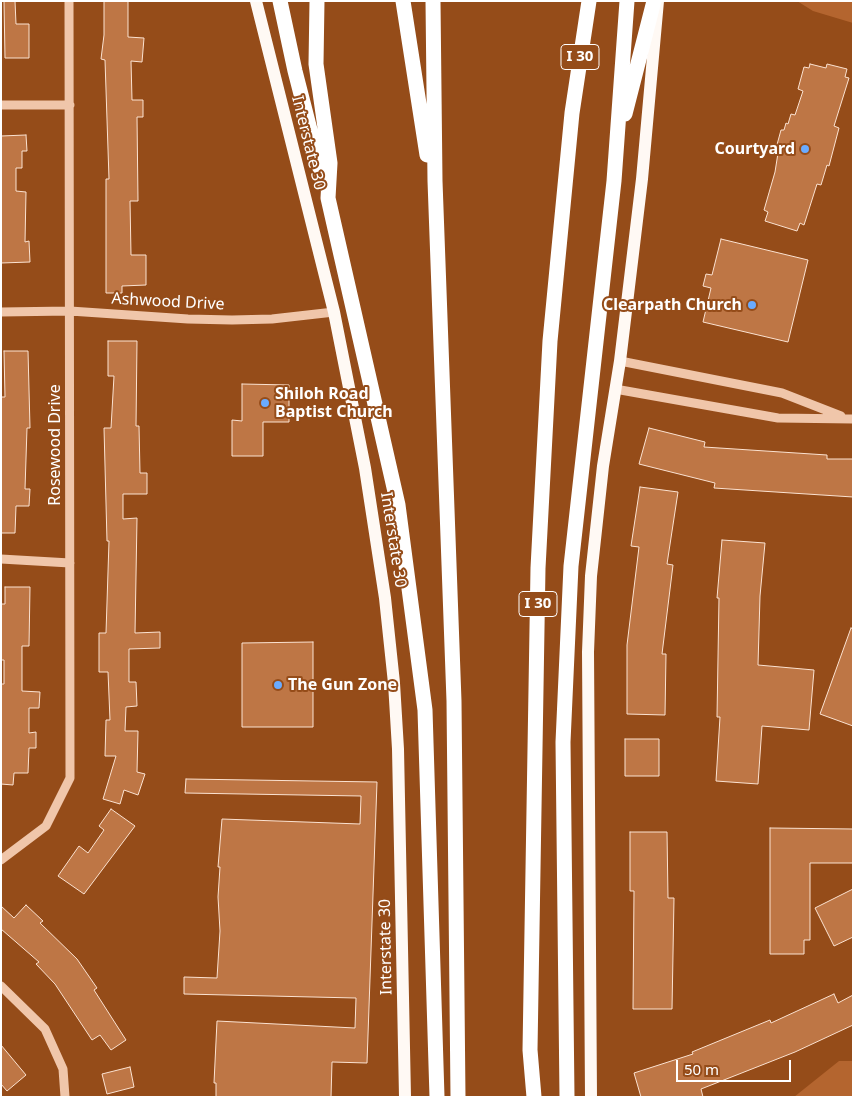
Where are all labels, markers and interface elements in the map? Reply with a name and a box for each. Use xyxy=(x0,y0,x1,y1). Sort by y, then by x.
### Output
road number: I 30 xyxy=(561,44,599,70)
street label: Interstate 30 xyxy=(287,94,329,192)
place label: Courtyard xyxy=(715,139,795,159)
marker: Courtyard xyxy=(799,143,811,155)
street label: Ashwood Drive xyxy=(111,289,225,315)
place label: Clearpath Church xyxy=(603,295,742,315)
marker: Clearpath Church xyxy=(746,299,758,311)
street label: Rosewood Drive xyxy=(45,384,65,506)
place label: Shiloh Road Baptist Church xyxy=(275,384,393,422)
marker: Shiloh Road Baptist Church xyxy=(259,397,271,409)
street label: Interstate 30 xyxy=(376,491,410,589)
road number: I 30 xyxy=(519,592,557,616)
place label: The Gun Zone xyxy=(288,675,397,695)
marker: The Gun Zone xyxy=(272,679,284,691)
street label: Interstate 30 xyxy=(376,899,396,995)
scale bar xyxy=(679,1050,794,1082)
text: 50 m xyxy=(684,1059,719,1079)

